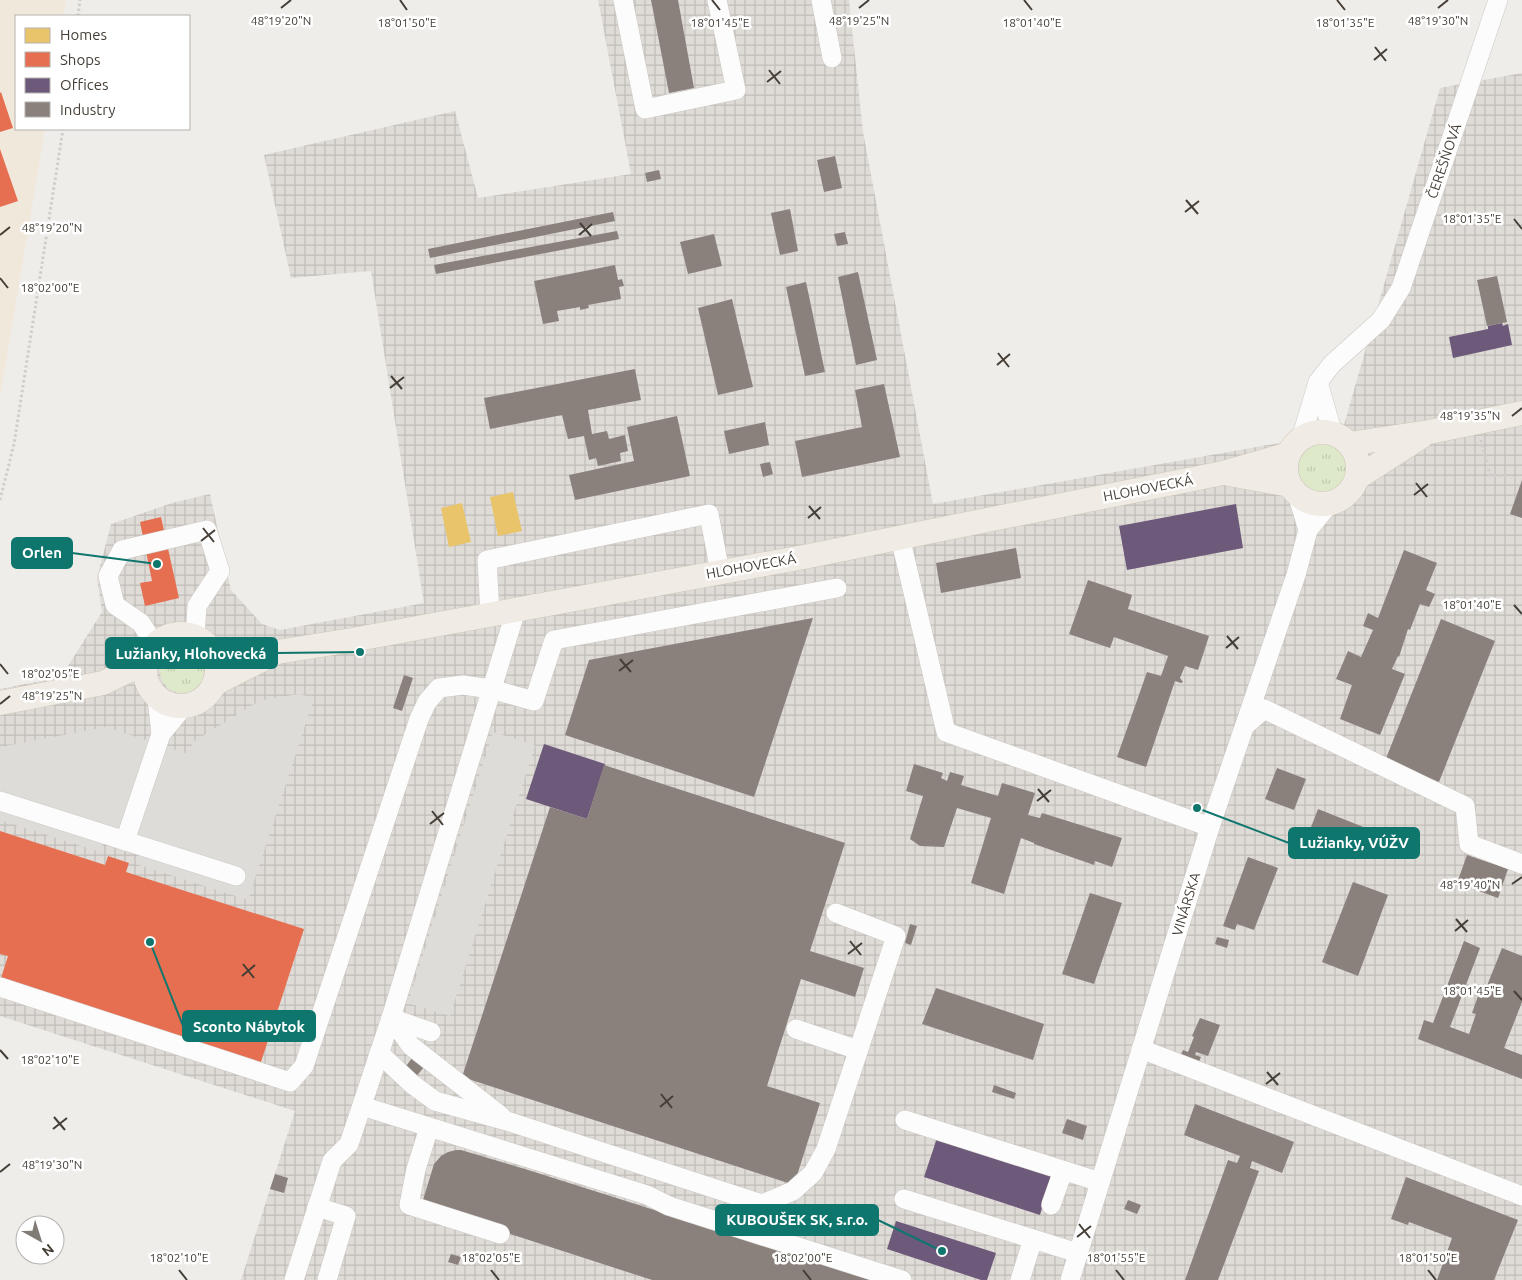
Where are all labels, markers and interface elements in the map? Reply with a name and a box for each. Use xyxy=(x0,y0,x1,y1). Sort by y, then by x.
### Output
text: 48°19'20"N xyxy=(251,14,311,27)
text: 48°19'25"N xyxy=(829,14,889,27)
text: 48°19'30"N xyxy=(1408,14,1468,27)
legend xyxy=(15,15,190,130)
text: 18°01'50"E xyxy=(378,16,437,29)
text: 18°01'45"E xyxy=(691,16,750,29)
text: 18°01'40"E xyxy=(1003,16,1062,29)
text: 18°01'35"E xyxy=(1316,16,1375,29)
text: Homes xyxy=(60,26,107,43)
text: Shops xyxy=(60,51,101,68)
text: Offices xyxy=(60,76,108,93)
text: Industry xyxy=(60,101,115,118)
street label: ČEREŠŇOVÁ xyxy=(1423,121,1464,201)
text: 18°01'35"E xyxy=(1443,212,1502,225)
text: 48°19'20"N xyxy=(22,221,82,234)
text: 18°02'00"E xyxy=(21,281,80,294)
text: 48°19'35"N xyxy=(1440,409,1500,422)
street label: HLOHOVECKÁ xyxy=(1102,470,1194,505)
callout: Orlen xyxy=(12,538,72,568)
text: Orlen xyxy=(22,544,62,561)
street label: HLOHOVECKÁ xyxy=(705,549,797,582)
text: 18°01'40"E xyxy=(1443,598,1502,611)
callout: Lužianky, Hlohovecká xyxy=(106,638,277,668)
text: Lužianky, Hlohovecká xyxy=(115,645,267,662)
text: 18°02'05"E xyxy=(21,667,80,680)
text: 48°19'25"N xyxy=(22,689,82,702)
callout: Lužianky, VÚŽV xyxy=(1289,828,1419,858)
text: Lužianky, VÚŽV xyxy=(1299,834,1409,851)
street label: VINÁRSKA xyxy=(1168,870,1203,938)
text: 48°19'40"N xyxy=(1440,878,1500,891)
text: 18°01'45"E xyxy=(1443,984,1502,997)
callout: Sconto Nábytok xyxy=(183,1011,315,1041)
text: Sconto Nábytok xyxy=(193,1018,306,1035)
text: 18°02'10"E xyxy=(21,1053,80,1066)
text: 48°19'30"N xyxy=(22,1158,82,1171)
callout: KUBOUŠEK SK, s.r.o. xyxy=(716,1205,878,1235)
text: KUBOUŠEK SK, s.r.o. xyxy=(726,1211,868,1228)
north arrow xyxy=(15,1215,65,1265)
text: N xyxy=(39,1241,57,1260)
text: 18°02'10"E xyxy=(150,1251,209,1264)
text: 18°02'05"E xyxy=(462,1251,521,1264)
text: 18°02'00"E xyxy=(774,1251,833,1264)
text: 18°01'55"E xyxy=(1087,1251,1146,1264)
text: 18°01'50"E xyxy=(1399,1251,1458,1264)

